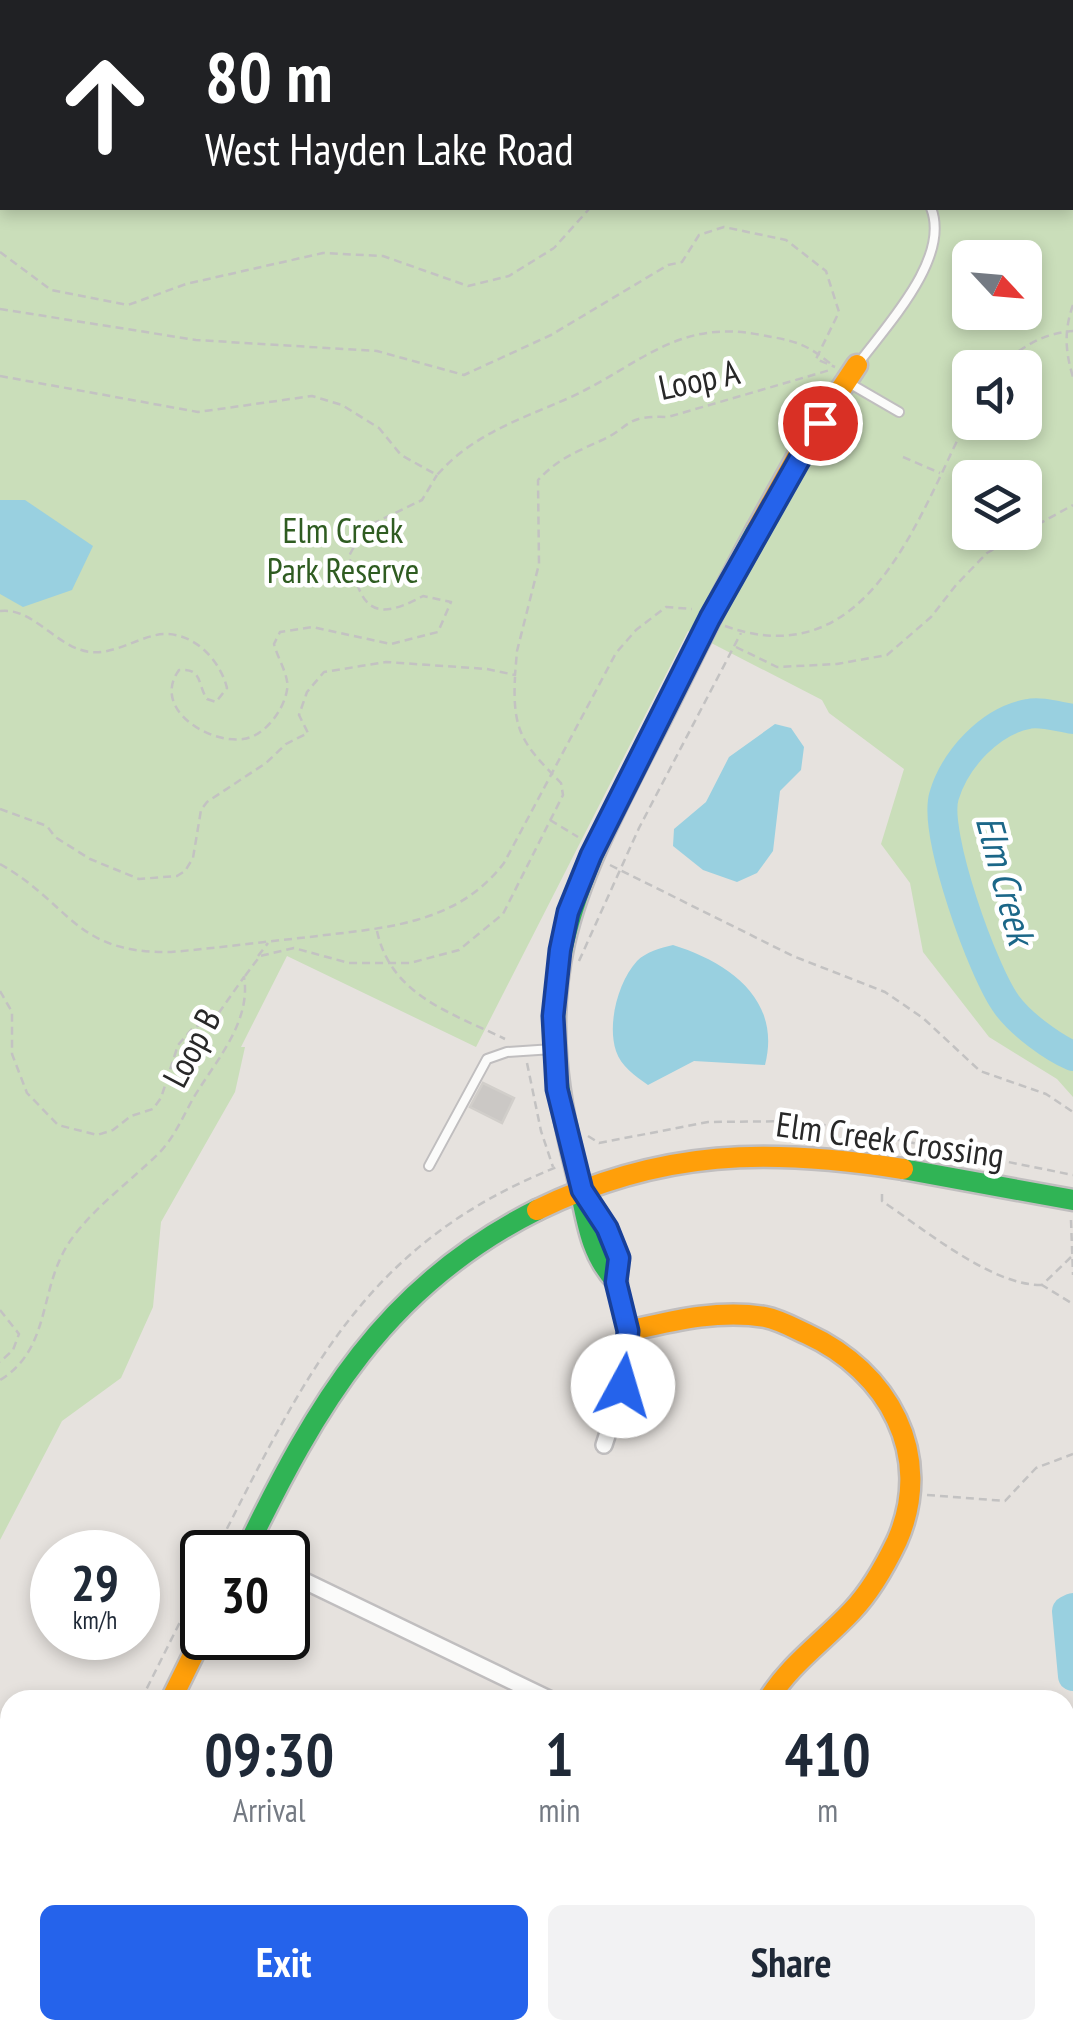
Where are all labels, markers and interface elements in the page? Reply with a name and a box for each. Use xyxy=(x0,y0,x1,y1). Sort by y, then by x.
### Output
text: 80 m xyxy=(205,31,333,121)
icon: ahead xyxy=(40,40,170,170)
text: West Hayden Lake Road xyxy=(205,119,574,177)
north arrow xyxy=(952,240,1042,330)
map controls xyxy=(952,240,1042,550)
street label: Loop A xyxy=(654,348,744,410)
button: sound xyxy=(952,350,1042,440)
pin xyxy=(778,381,863,466)
icon: arrive xyxy=(793,396,848,451)
button: layers xyxy=(952,460,1042,550)
park label: Elm Creek Park Reserve xyxy=(267,507,419,593)
water label: Elm Creek xyxy=(966,810,1048,953)
street label: Loop B xyxy=(151,1000,231,1095)
street label: Elm Creek Crossing xyxy=(773,1100,1007,1178)
position arrow xyxy=(571,1334,675,1438)
speed limit sign: 30 xyxy=(180,1530,310,1660)
text: 29 xyxy=(71,1550,119,1615)
text: km/h xyxy=(73,1604,117,1636)
text: 09:30 xyxy=(204,1715,334,1793)
text: 1 xyxy=(545,1715,574,1793)
text: 410 xyxy=(785,1715,871,1793)
text: Arrival xyxy=(233,1789,305,1831)
text: min xyxy=(538,1789,580,1831)
text: m xyxy=(817,1789,838,1831)
button: Exit xyxy=(40,1905,528,2020)
button: Share xyxy=(548,1905,1035,2020)

